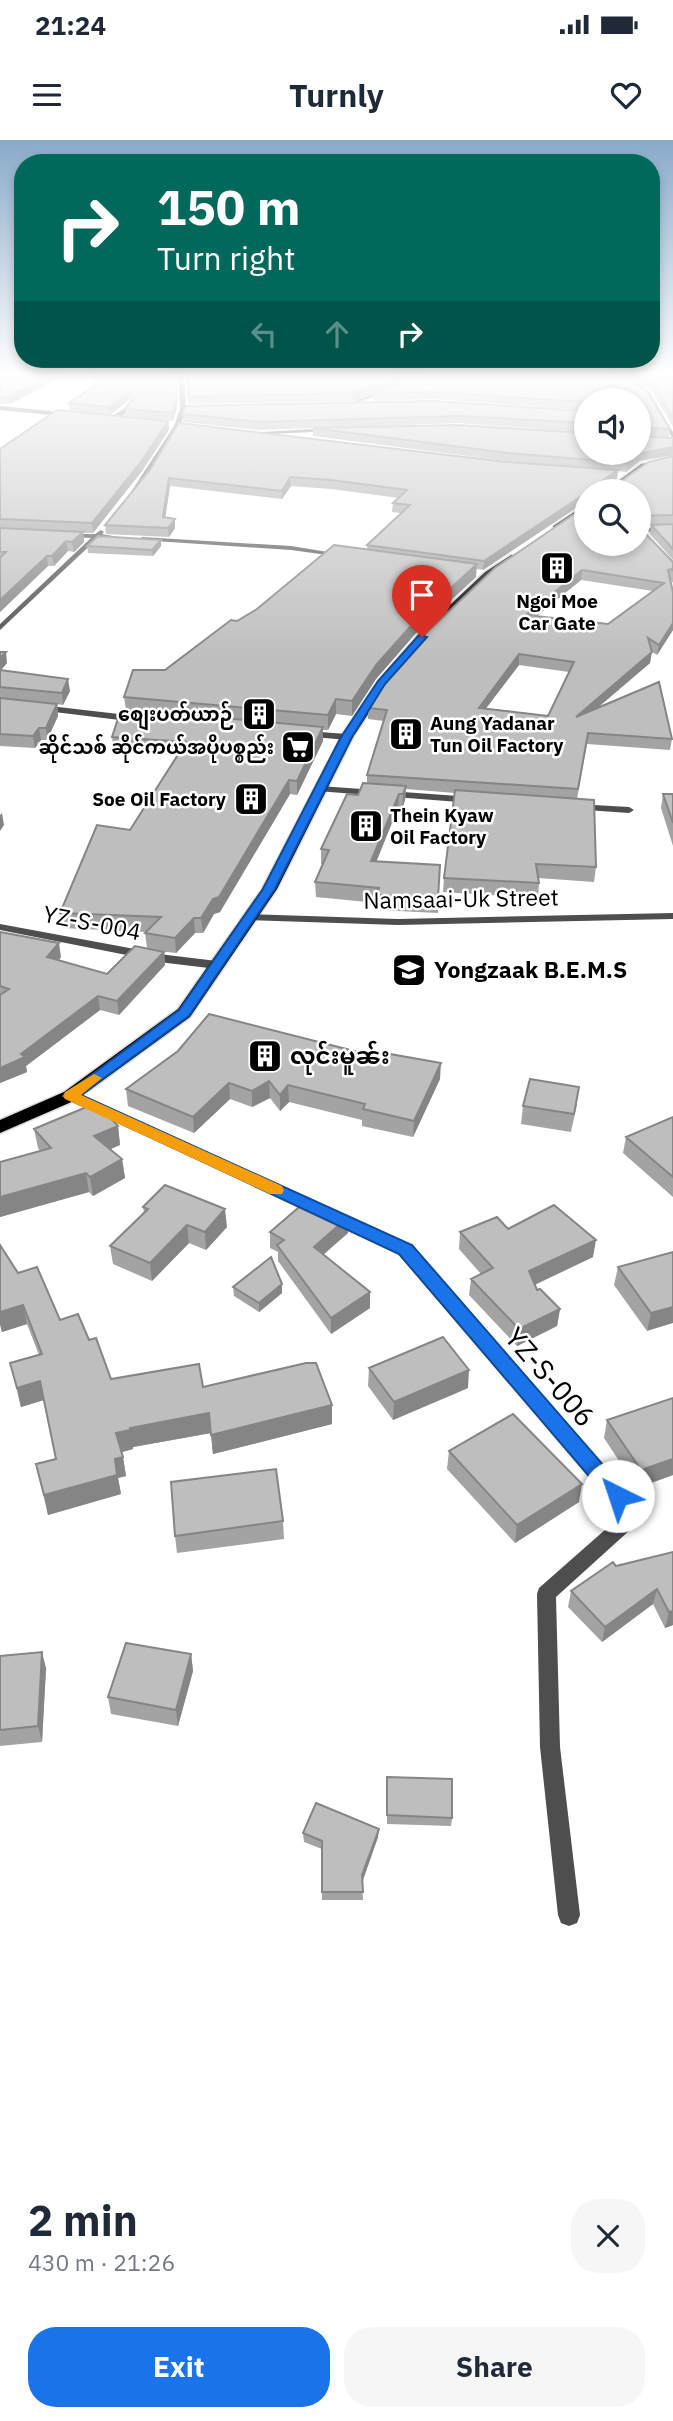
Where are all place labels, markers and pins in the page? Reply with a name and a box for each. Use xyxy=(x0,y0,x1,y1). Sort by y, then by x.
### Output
building icon: Ngoi Moe Car Gate xyxy=(538,549,576,587)
pin xyxy=(392,565,452,637)
place label: Ngoi Moe Car Gate xyxy=(516,589,598,635)
building icon: စျေးပတ်ယာဉ် xyxy=(240,695,278,733)
place label: စျေးပတ်ယာဉ် xyxy=(118,701,234,731)
place label: Aung Yadanar Tun Oil Factory xyxy=(430,711,564,757)
building icon: Aung Yadanar Tun Oil Factory xyxy=(387,715,425,753)
supermarket icon: ဆိုင်သစ် ဆိုင်ကယ်အပိုပစ္စည်း xyxy=(279,728,317,766)
place label: ဆိုင်သစ် ဆိုင်ကယ်အပိုပစ္စည်း xyxy=(39,734,274,763)
building icon: Soe Oil Factory xyxy=(232,780,270,818)
place label: Soe Oil Factory xyxy=(92,787,227,811)
place label: Thein Kyaw Oil Factory xyxy=(390,803,494,849)
building icon: Thein Kyaw Oil Factory xyxy=(347,807,385,845)
school or university icon: Yongzaak B.E.M.S xyxy=(390,951,428,989)
place label: Yongzaak B.E.M.S xyxy=(434,954,627,984)
building icon: လုင်းမူၼ်း xyxy=(246,1037,284,1075)
place label: လုင်းမူၼ်း xyxy=(290,1040,390,1075)

